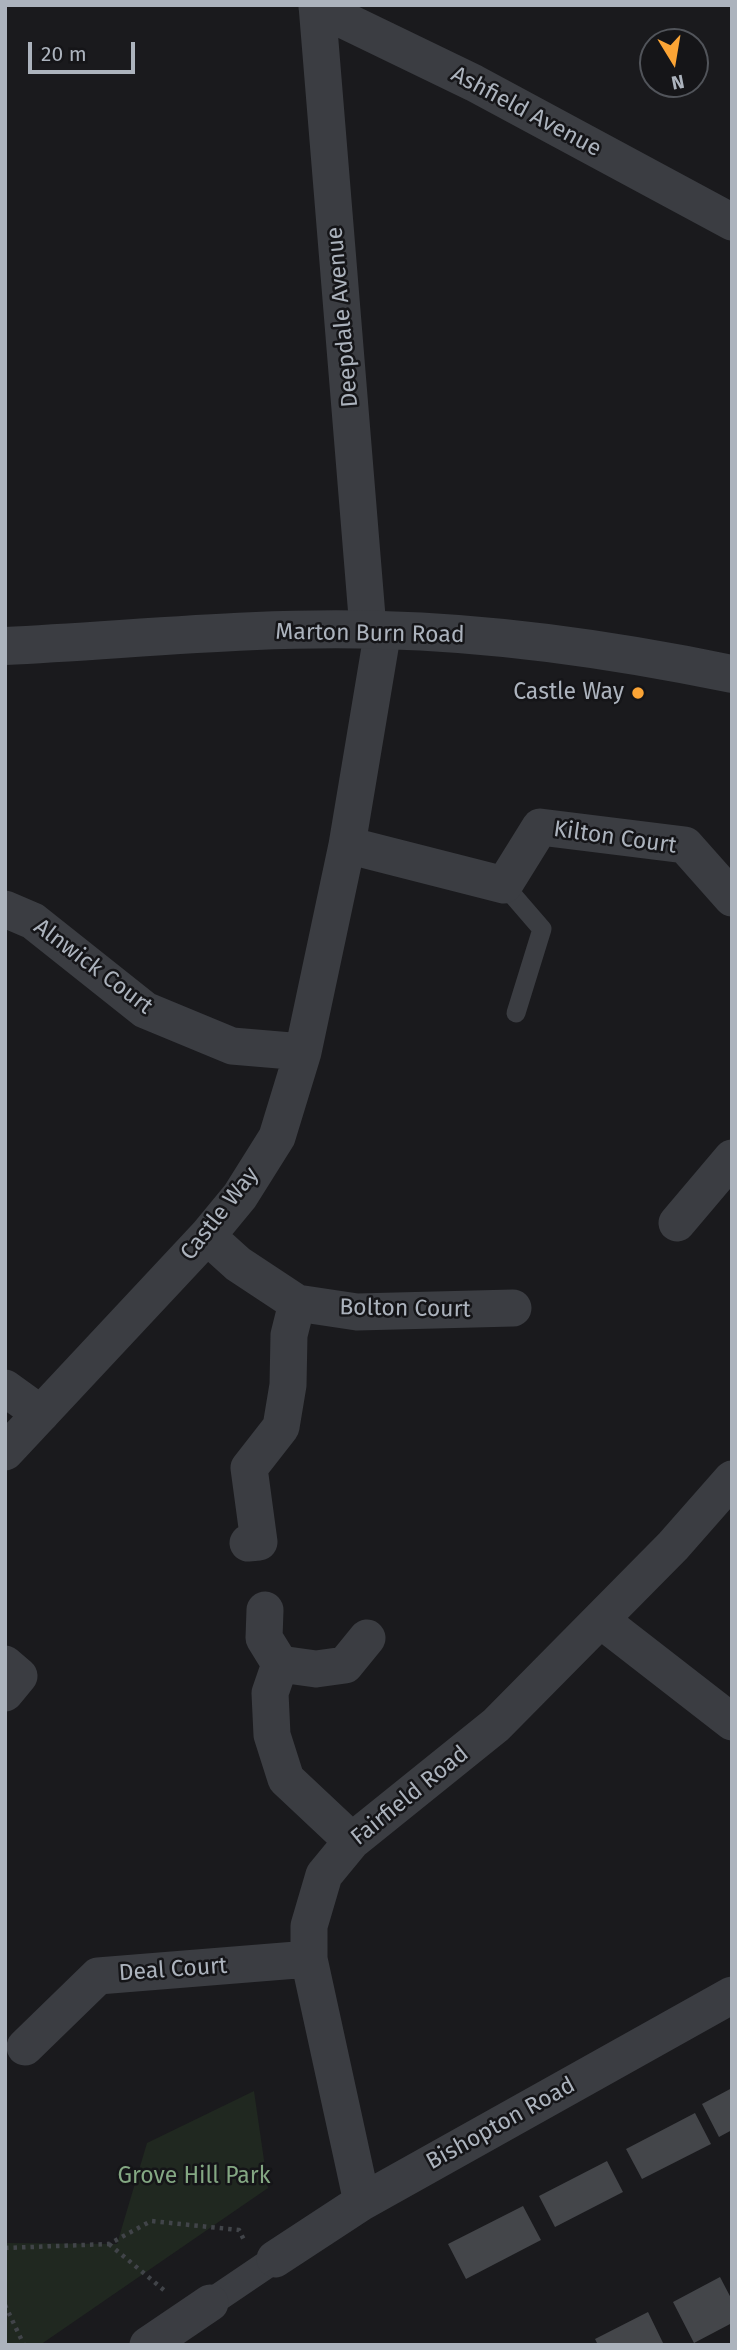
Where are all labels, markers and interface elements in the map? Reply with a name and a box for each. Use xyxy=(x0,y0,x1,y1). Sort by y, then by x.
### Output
scale bar xyxy=(32,28,138,72)
north arrow xyxy=(639,28,709,98)
text: 20 m xyxy=(41,41,87,67)
street label: Ashfield Avenue xyxy=(446,61,606,163)
text: N xyxy=(669,70,686,95)
street label: Deepdale Avenue xyxy=(321,226,365,408)
street label: Marton Burn Road xyxy=(275,619,465,649)
place label: Castle Way xyxy=(513,679,624,707)
marker: Castle Way xyxy=(630,685,646,701)
street label: Kilton Court xyxy=(552,816,678,860)
street label: Alnwick Court xyxy=(28,913,158,1021)
street label: Castle Way xyxy=(175,1162,265,1266)
street label: Bolton Court xyxy=(339,1294,471,1324)
street label: Fairfield Road xyxy=(346,1740,474,1852)
street label: Deal Court xyxy=(118,1952,228,1988)
street label: Bishopton Road xyxy=(422,2072,580,2176)
park label: Grove Hill Park xyxy=(118,2163,270,2191)

